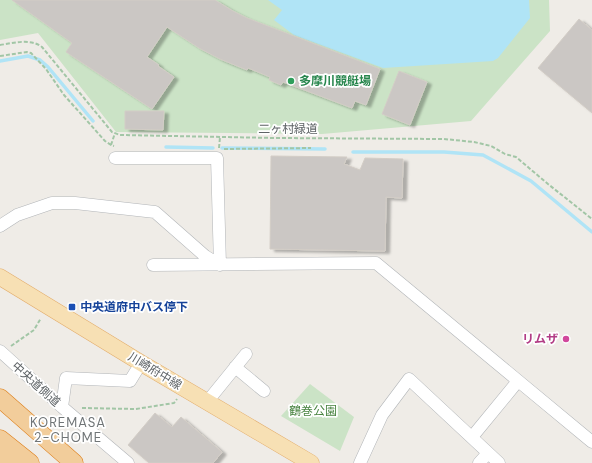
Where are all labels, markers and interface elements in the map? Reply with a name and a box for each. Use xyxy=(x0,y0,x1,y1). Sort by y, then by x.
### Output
place label: 多摩川競艇場 xyxy=(299,73,371,89)
marker: 多摩川競艇場 xyxy=(286,76,296,86)
street label: 二ヶ村緑道 xyxy=(258,121,318,137)
place label: 中央道府中バス停下 xyxy=(80,299,188,315)
marker: 中央道府中バス停下 xyxy=(67,302,77,312)
place label: リムザ xyxy=(522,331,558,347)
marker: リムザ xyxy=(561,334,571,344)
street label: 川崎府中線 xyxy=(125,349,185,393)
street label: 中央道側道 xyxy=(8,358,64,410)
park label: 鶴巻公園 xyxy=(289,403,337,419)
district label: KOREMASA 2-CHOME xyxy=(30,414,106,446)

